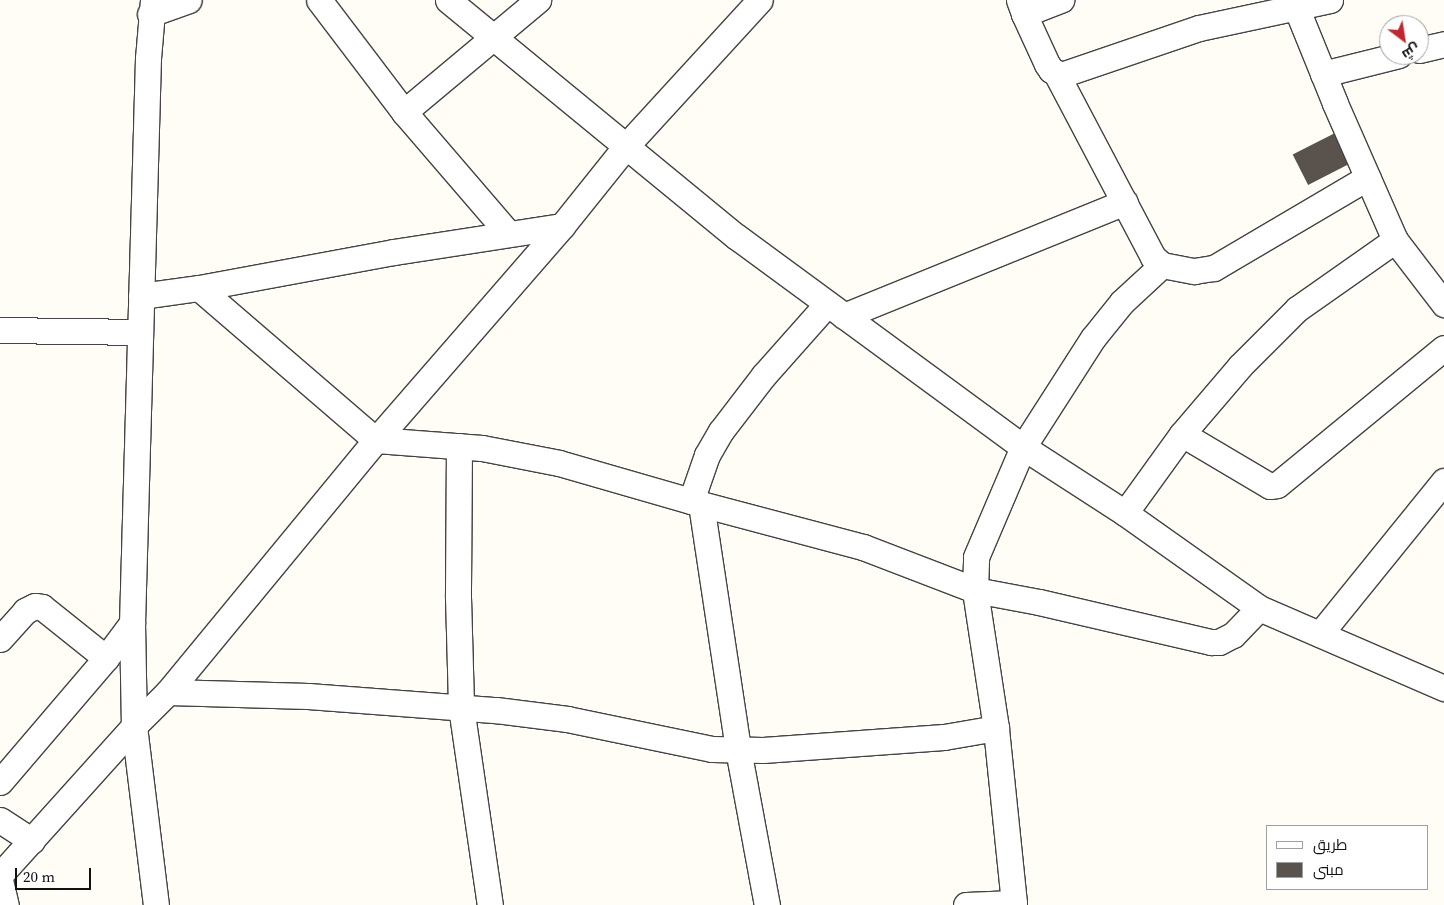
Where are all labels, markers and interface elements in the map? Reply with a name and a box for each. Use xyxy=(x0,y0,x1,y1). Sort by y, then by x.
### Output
north arrow xyxy=(1379,15,1429,65)
text: ش xyxy=(1398,39,1424,65)
legend xyxy=(1266,825,1429,890)
text: طريق xyxy=(1313,834,1347,855)
scale bar xyxy=(18,858,94,890)
text: مبنى xyxy=(1313,859,1344,880)
text: 20 m xyxy=(23,866,55,887)

